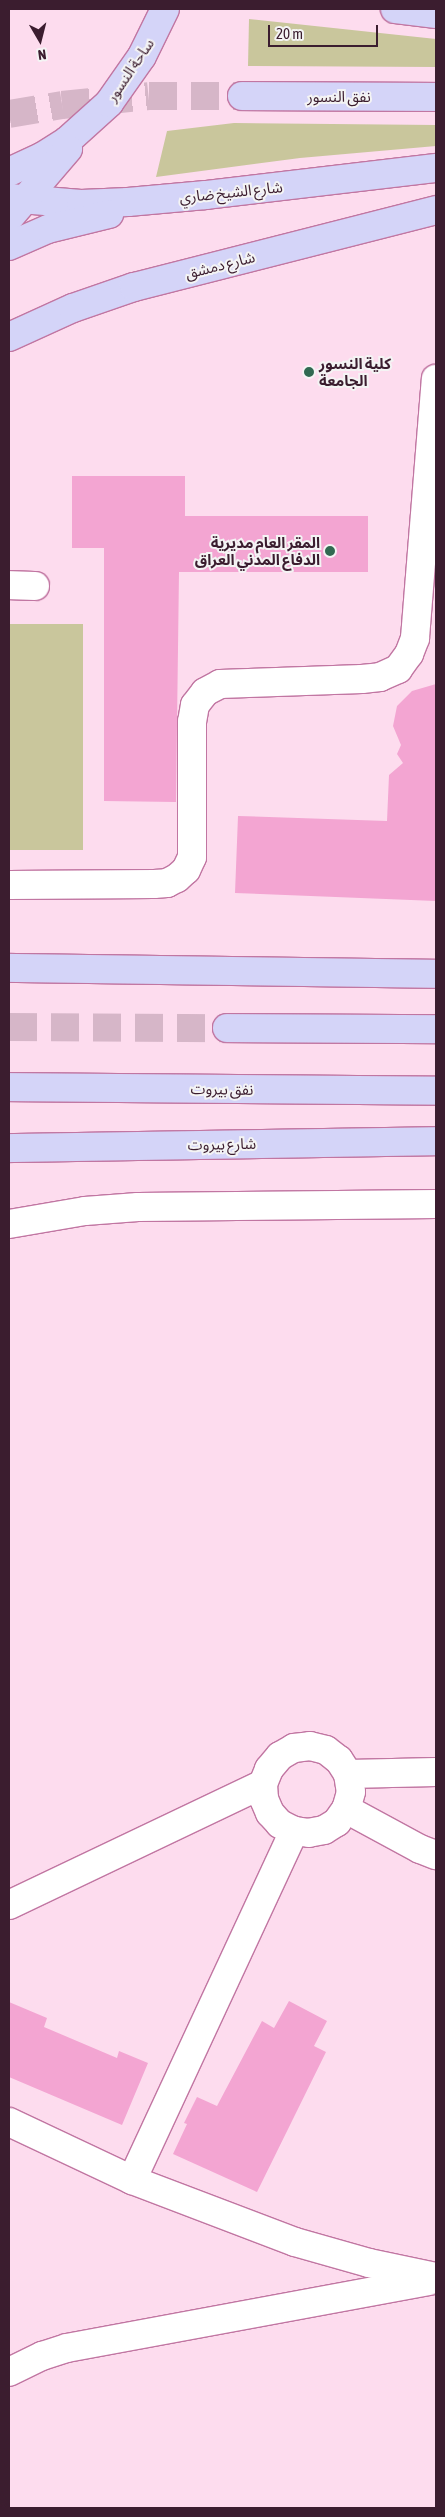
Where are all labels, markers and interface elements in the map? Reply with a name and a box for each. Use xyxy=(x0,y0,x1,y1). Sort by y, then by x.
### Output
north arrow xyxy=(15,15,65,65)
scale bar xyxy=(270,15,380,47)
text: 20 m xyxy=(276,25,303,42)
street label: ساحة النسور xyxy=(102,35,158,105)
text: N xyxy=(37,46,47,63)
street label: نفق النسور xyxy=(307,88,371,106)
street label: شارع الشيخ ضاري xyxy=(178,178,284,206)
street label: شارع دمشق xyxy=(183,248,257,282)
place label: كلية النسور الجامعة xyxy=(319,354,391,389)
marker: كلية النسور الجامعة xyxy=(303,366,315,378)
place label: المقر العام مديرية الدفاع المدني العراق xyxy=(195,533,320,568)
marker: المقر العام مديرية الدفاع المدني العراق xyxy=(324,545,336,557)
street label: نفق بيروت xyxy=(190,1079,254,1099)
street label: شارع بيروت xyxy=(188,1134,256,1154)

